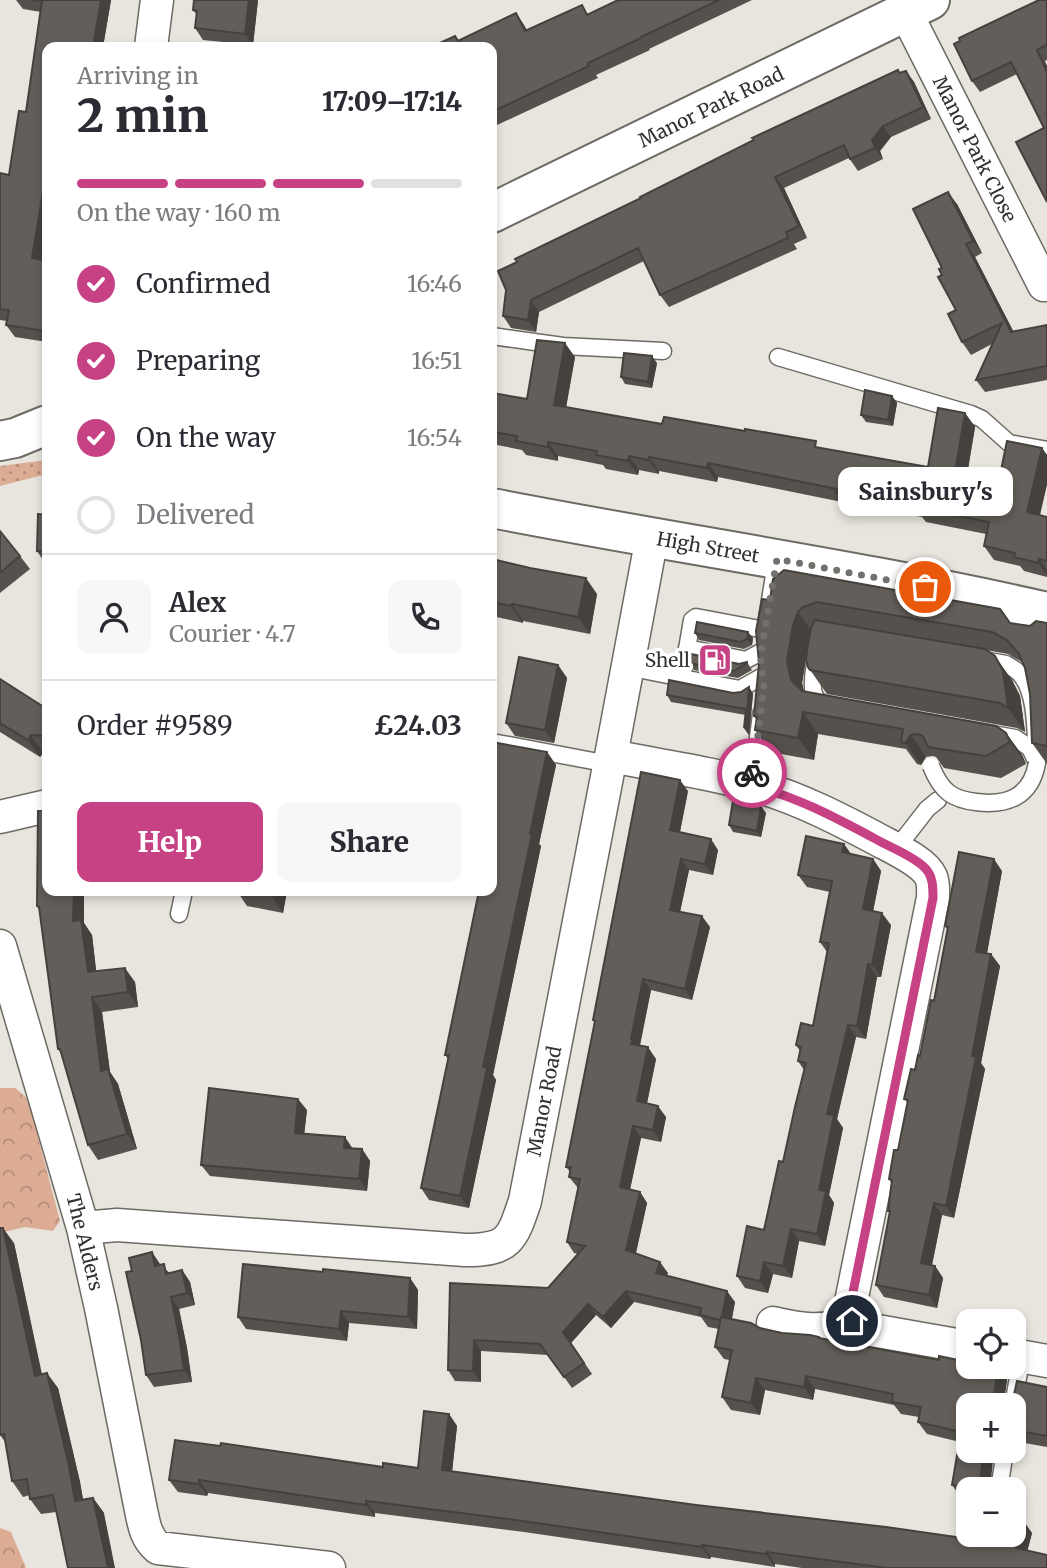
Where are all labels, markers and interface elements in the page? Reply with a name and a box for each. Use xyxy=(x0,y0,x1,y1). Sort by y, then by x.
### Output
text: Arriving in xyxy=(77,61,199,90)
street label: Manor Park Road xyxy=(635,61,787,153)
street label: Manor Park Close xyxy=(928,72,1022,226)
text: 17:09–17:14 xyxy=(322,85,462,118)
text: 2 min xyxy=(77,87,209,145)
text: On the way · 160 m xyxy=(77,198,281,227)
icon: check xyxy=(77,265,115,303)
text: Confirmed xyxy=(136,267,271,300)
text: 16:46 xyxy=(407,269,462,298)
icon: check xyxy=(77,342,115,380)
text: Preparing xyxy=(136,344,260,377)
text: 16:51 xyxy=(412,346,462,375)
icon: check xyxy=(77,419,115,457)
text: On the way xyxy=(136,421,276,454)
text: 16:54 xyxy=(407,423,462,452)
callout: Sainsbury's xyxy=(838,468,1012,517)
text: Sainsbury's xyxy=(858,477,993,506)
text: Delivered xyxy=(136,498,255,531)
street label: High Street xyxy=(655,526,762,568)
pin xyxy=(895,557,955,617)
icon: bag xyxy=(906,568,944,606)
button: person xyxy=(77,580,151,654)
button: phone xyxy=(388,580,462,654)
text: Alex xyxy=(169,586,226,619)
text: Courier · 4.7 xyxy=(169,619,296,648)
fuel station icon: Shell xyxy=(696,641,734,679)
place label: Shell xyxy=(645,648,690,672)
text: Order #9589 xyxy=(77,709,233,742)
text: £24.03 xyxy=(374,709,462,742)
courier xyxy=(717,738,787,808)
icon: bike xyxy=(733,754,771,792)
button: Help xyxy=(77,802,263,882)
button: Share xyxy=(277,802,462,882)
street label: Manor Road xyxy=(522,1044,566,1158)
street label: The Alders xyxy=(61,1191,109,1293)
pin xyxy=(822,1291,882,1351)
icon: home xyxy=(833,1302,871,1340)
map controls xyxy=(956,1309,1026,1547)
button: locate xyxy=(956,1309,1026,1379)
button: + xyxy=(956,1393,1026,1463)
button: − xyxy=(956,1477,1026,1547)

